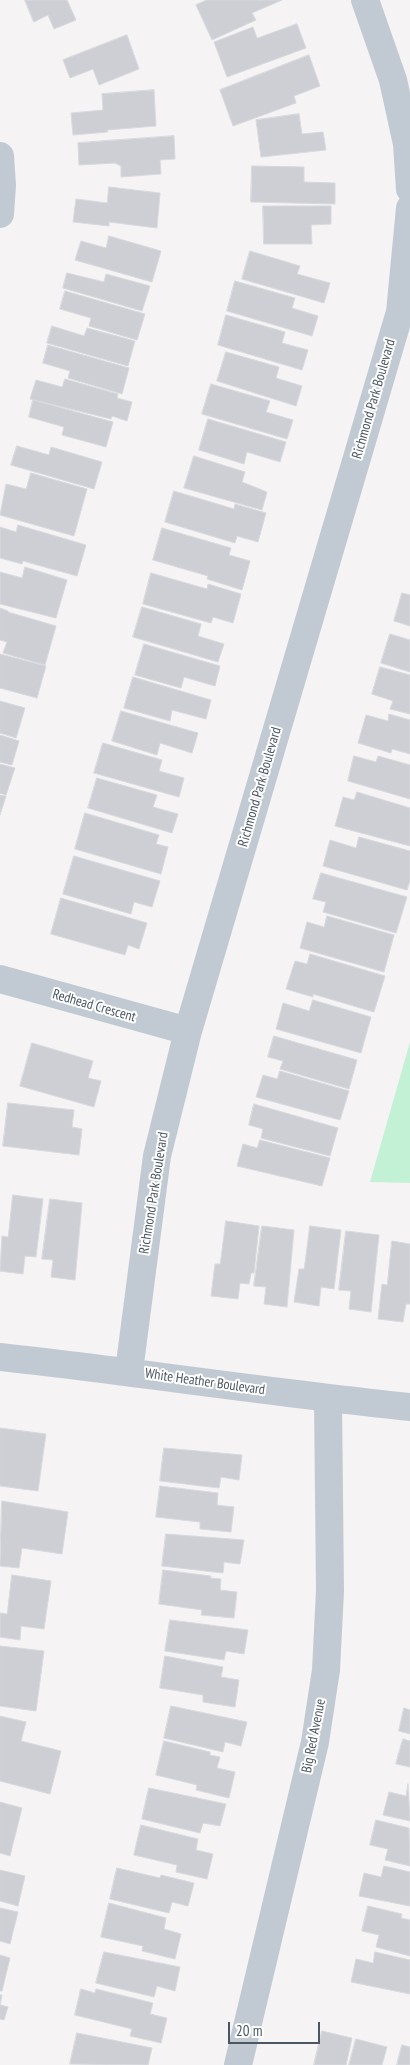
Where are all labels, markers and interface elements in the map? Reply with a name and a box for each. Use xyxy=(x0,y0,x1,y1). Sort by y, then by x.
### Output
street label: Richmond Park Boulevard xyxy=(349,337,399,461)
street label: Richmond Park Boulevard xyxy=(235,725,285,849)
street label: Redhead Crescent xyxy=(50,986,138,1026)
street label: Richmond Park Boulevard xyxy=(136,1131,172,1255)
street label: White Heather Boulevard xyxy=(144,1365,266,1399)
street label: Big Red Avenue xyxy=(299,1698,329,1774)
scale bar xyxy=(230,2012,322,2044)
text: 20 m xyxy=(236,2021,262,2040)

